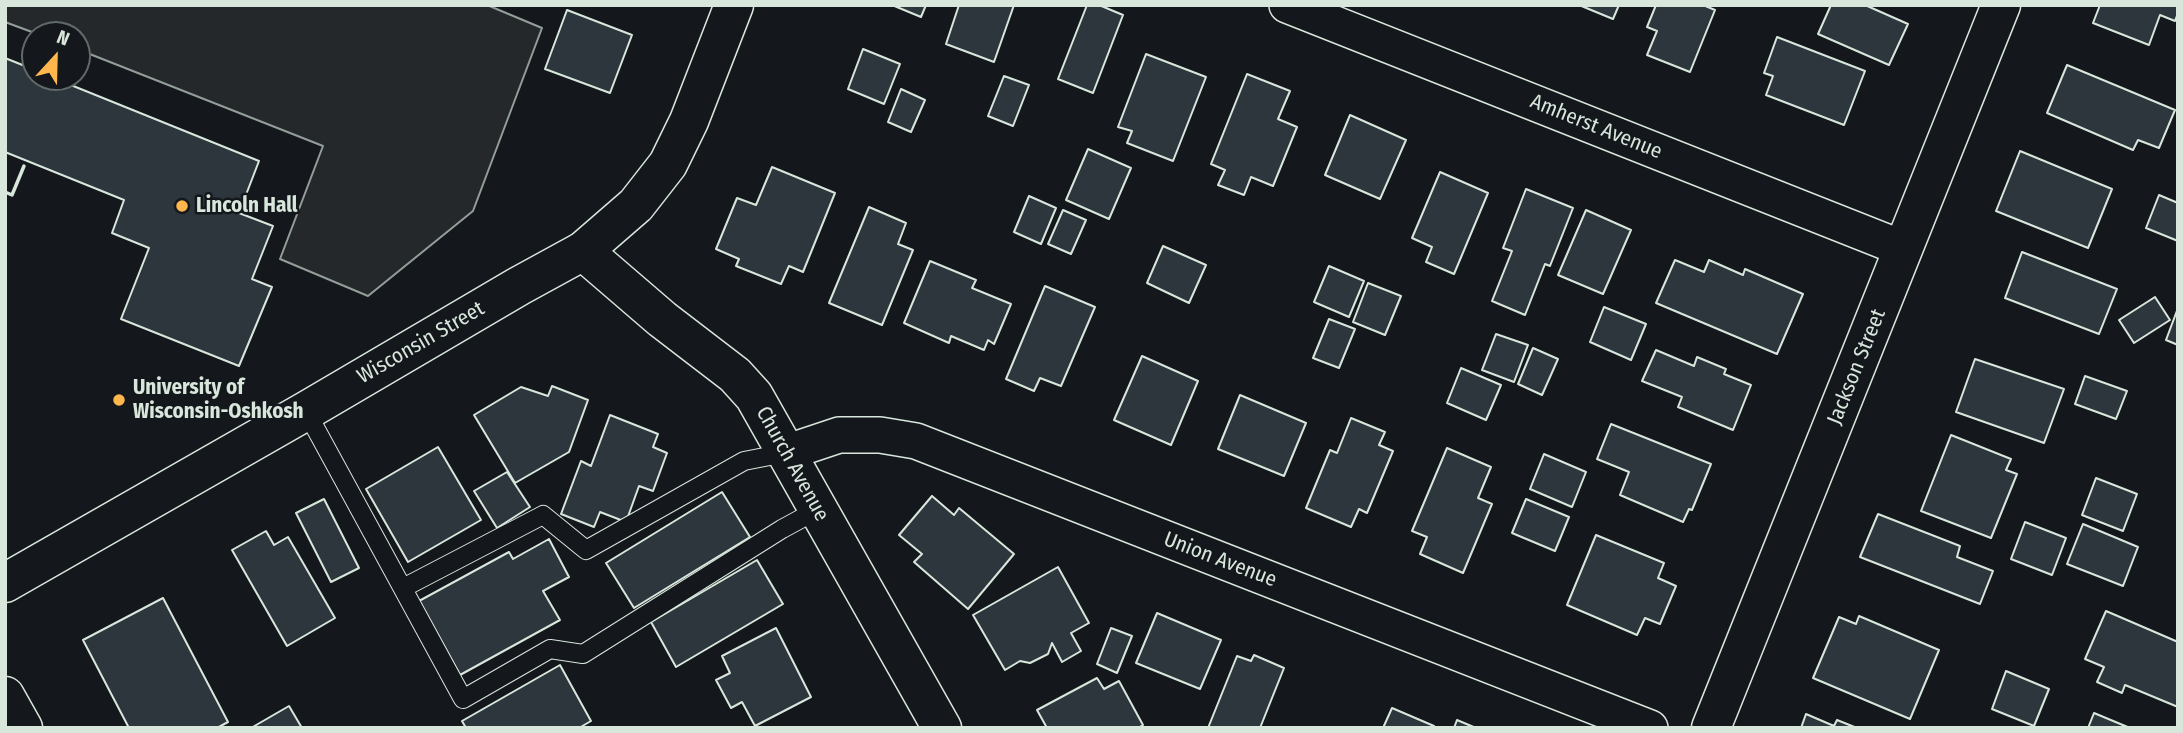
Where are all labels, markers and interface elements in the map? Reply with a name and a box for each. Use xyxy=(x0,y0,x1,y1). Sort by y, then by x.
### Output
north arrow xyxy=(21,21,91,91)
text: N xyxy=(54,25,73,51)
street label: Amherst Avenue xyxy=(1527,89,1665,165)
place label: Lincoln Hall xyxy=(196,193,298,219)
marker: Lincoln Hall xyxy=(174,198,190,214)
street label: Wisconsin Street xyxy=(353,296,489,390)
street label: Jackson Street xyxy=(1822,306,1892,428)
place label: University of Wisconsin-Oshkosh xyxy=(133,375,304,425)
marker: University of Wisconsin-Oshkosh xyxy=(111,392,127,408)
street label: Church Avenue xyxy=(750,402,834,526)
street label: Union Avenue xyxy=(1160,527,1280,593)

